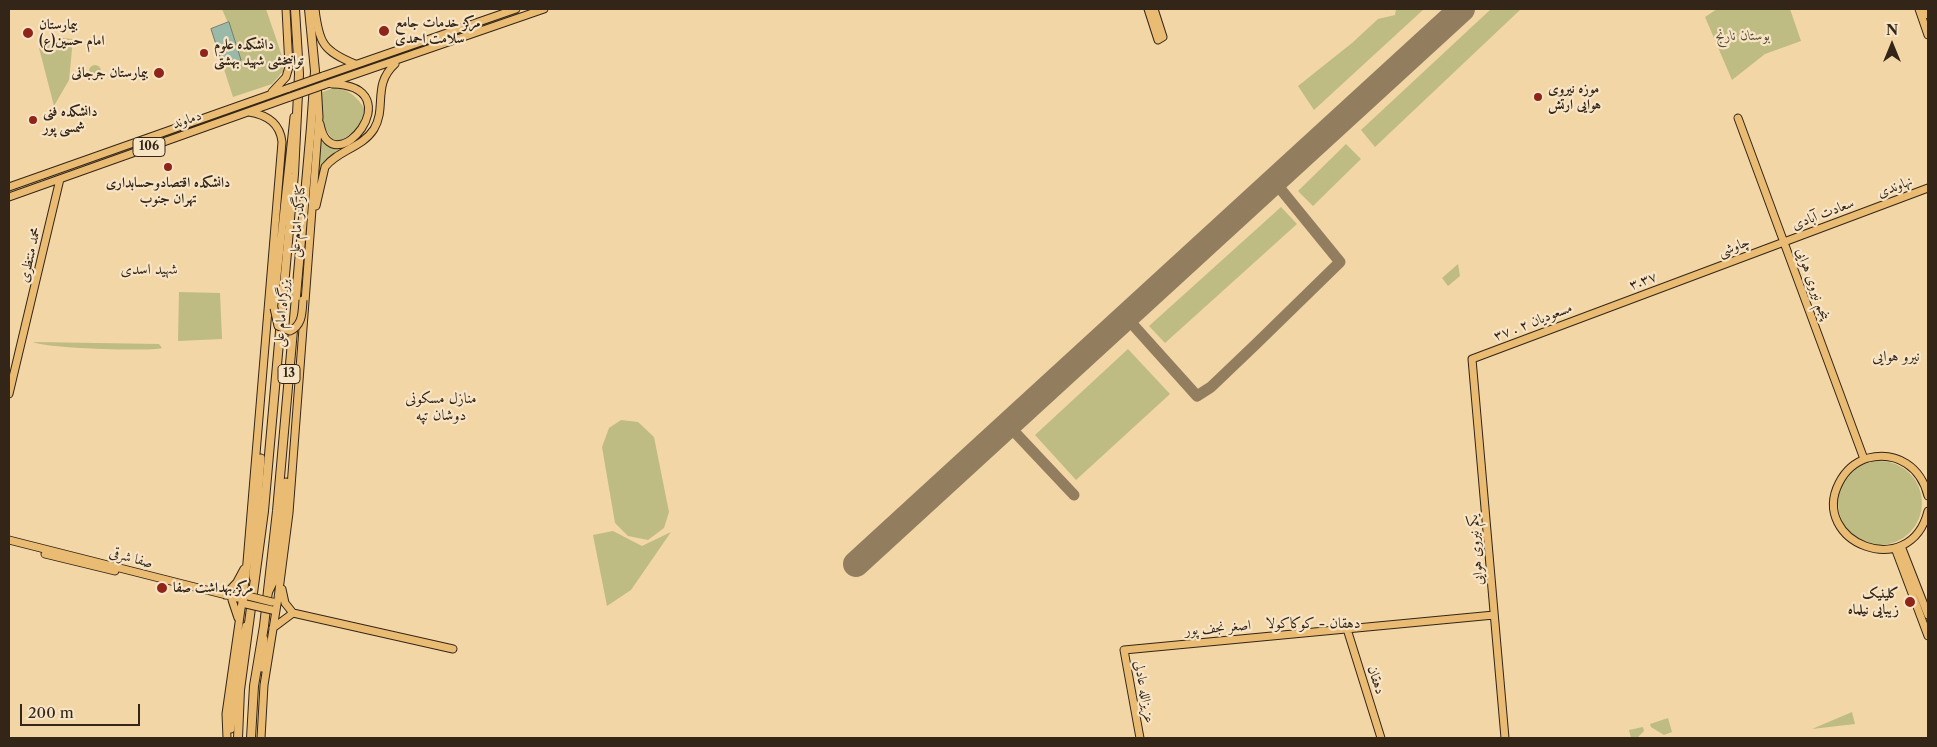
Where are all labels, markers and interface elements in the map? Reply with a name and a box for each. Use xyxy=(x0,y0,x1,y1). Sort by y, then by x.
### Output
place label: مرکز خدمات جامع سلامت احمدی xyxy=(395,15,481,48)
place label: بیمارستان امام حسین(ع) xyxy=(39,17,105,49)
north arrow xyxy=(1867,20,1917,70)
text: N xyxy=(1886,21,1898,39)
marker: مرکز خدمات جامع سلامت احمدی xyxy=(377,24,391,38)
marker: بیمارستان امام حسین(ع) xyxy=(21,26,35,40)
park label: بوستان نارنج xyxy=(1716,28,1770,44)
place label: دانشکده علوم توانبخشی شهید بهشتی xyxy=(214,37,303,70)
marker: دانشکده علوم توانبخشی شهید بهشتی xyxy=(198,47,210,59)
place label: بیمارستان جرجانی xyxy=(72,65,148,81)
marker: بیمارستان جرجانی xyxy=(152,66,166,80)
place label: موزه نیروی هوایی ارتش xyxy=(1548,81,1601,114)
marker: موزه نیروی هوایی ارتش xyxy=(1532,91,1544,103)
place label: دانشکده فنی شمسی پور xyxy=(43,104,97,136)
street label: دماوند xyxy=(170,107,204,133)
marker: دانشکده فنی شمسی پور xyxy=(27,114,39,126)
road number: 106 xyxy=(133,138,165,156)
marker: دانشکده اقتصادوحسابداری تهران جنوب xyxy=(162,161,174,173)
street label: نهاوندی xyxy=(1875,173,1915,201)
place label: دانشکده اقتصادوحسابداری تهران جنوب xyxy=(106,175,230,208)
street label: کنارگذر امام علی xyxy=(286,184,310,258)
street label: سعادت آبادی xyxy=(1790,194,1856,234)
street label: محمد منتظری xyxy=(16,226,44,284)
street label: چاوشی xyxy=(1716,233,1752,261)
street label: پنجم نیروی هوایی xyxy=(1792,246,1834,322)
district label: شهید اسدی xyxy=(120,261,178,279)
street label: ۳.۳۷ xyxy=(1627,268,1659,294)
street label: بزرگراه امام علی xyxy=(271,278,293,348)
street label: مسعودیان ۲ . ۳۷ xyxy=(1491,299,1575,345)
district label: نیرو هوایی xyxy=(1872,348,1920,366)
road number: 13 xyxy=(278,364,300,384)
district label: منازل مسکونی دوشان تپه xyxy=(405,390,477,425)
street label: یکم نیروی هوایی xyxy=(1465,514,1487,586)
street label: صفا شرقی xyxy=(107,544,155,572)
place label: مرکز بهداشت صفا xyxy=(173,580,253,596)
marker: مرکز بهداشت صفا xyxy=(155,581,169,595)
place label: کلینیک زیبایی نیلماه xyxy=(1848,586,1899,618)
marker: کلینیک زیبایی نیلماه xyxy=(1903,595,1917,609)
district label: دهقان - کوکاکولا xyxy=(1265,615,1361,633)
street label: اصغر نجف پور xyxy=(1184,617,1252,639)
street label: عزیزالله عادلی xyxy=(1130,659,1158,725)
street label: دهقان xyxy=(1364,664,1388,696)
scale bar xyxy=(22,694,142,726)
text: 200 m xyxy=(28,703,74,722)

